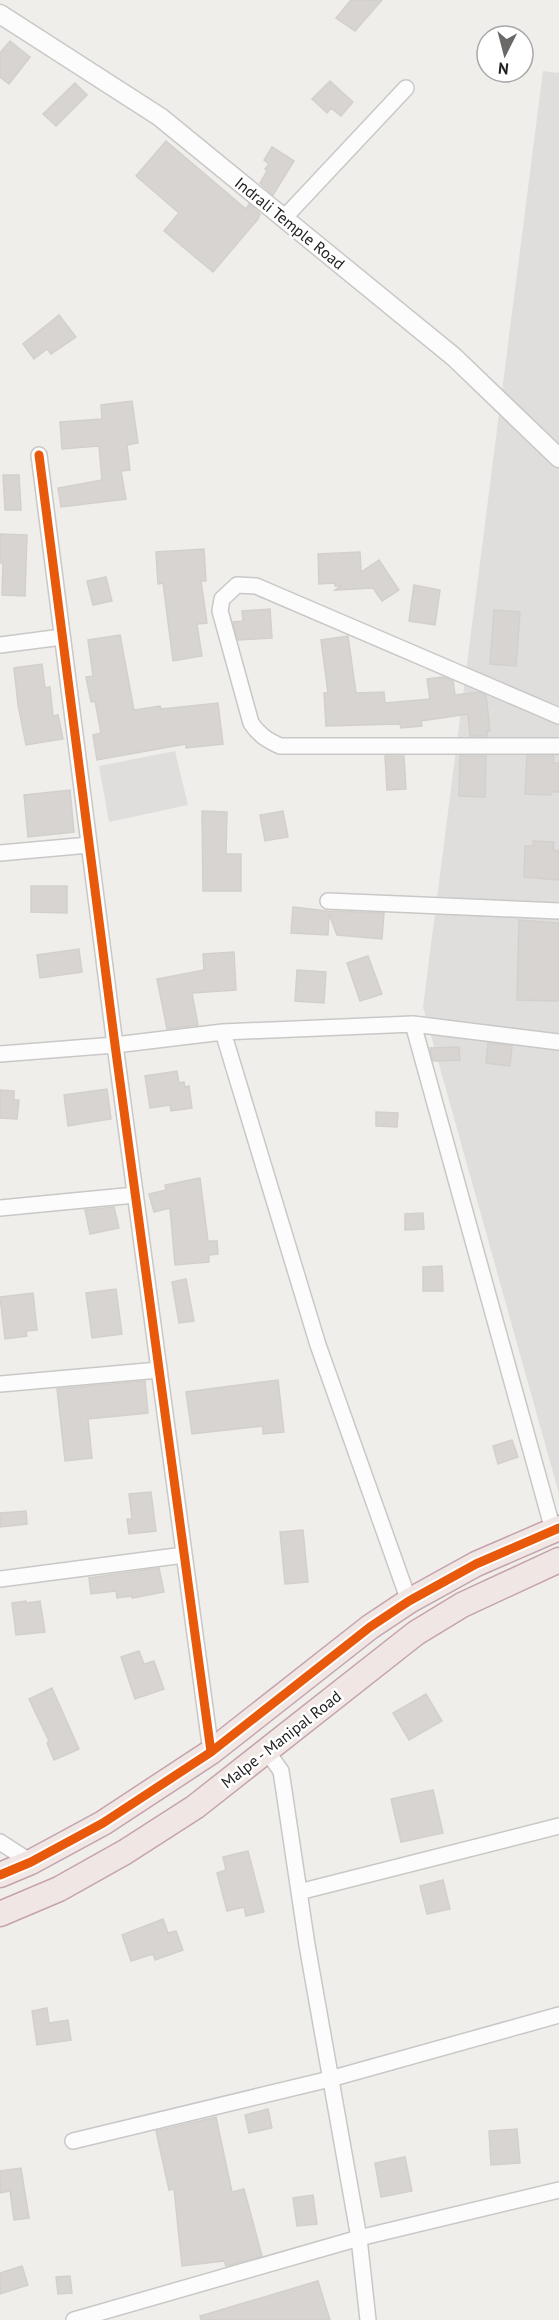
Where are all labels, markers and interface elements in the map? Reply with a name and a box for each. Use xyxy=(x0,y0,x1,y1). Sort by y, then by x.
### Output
north arrow xyxy=(475,24,535,84)
text: N xyxy=(497,58,510,79)
street label: Indrali Temple Road xyxy=(231,173,349,273)
street label: Malpe - Manipal Road xyxy=(217,1686,345,1792)

